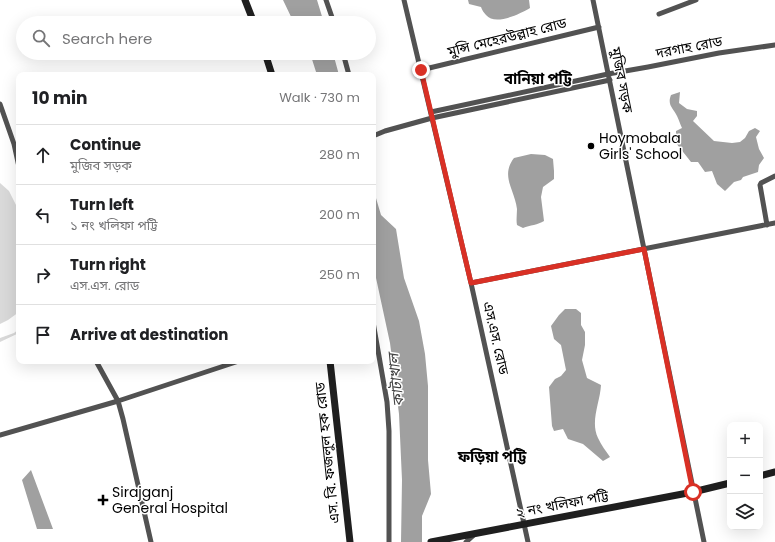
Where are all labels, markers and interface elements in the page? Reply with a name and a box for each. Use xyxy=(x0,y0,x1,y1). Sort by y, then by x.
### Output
street label: মুন্সি মেহেরউল্লাহ রোড xyxy=(444,12,570,62)
search box xyxy=(16,16,376,60)
icon: search xyxy=(30,27,52,49)
text: Search here xyxy=(62,28,152,49)
street label: দরগাহ রোড xyxy=(653,31,725,63)
street label: মুজিব সড়ক xyxy=(606,45,638,115)
route end xyxy=(412,61,430,79)
district label: বানিয়া পট্টি xyxy=(503,68,573,89)
text: 10 min xyxy=(32,86,88,110)
text: Walk · 730 m xyxy=(279,88,360,107)
place label: Hoymobala Girls' School xyxy=(599,128,682,164)
text: Continue xyxy=(70,134,141,155)
marker: Hoymobala Girls' School xyxy=(586,141,596,151)
icon: ahead xyxy=(32,144,54,166)
text: 280 m xyxy=(319,145,360,164)
text: মুজিব সড়ক xyxy=(70,156,132,175)
text: Turn left xyxy=(70,194,134,215)
icon: left xyxy=(32,204,54,226)
text: 200 m xyxy=(319,205,360,224)
text: ১ নং খলিফা পট্টি xyxy=(70,216,158,235)
text: Turn right xyxy=(70,254,146,275)
icon: right xyxy=(32,264,54,286)
text: 250 m xyxy=(319,265,360,284)
text: এস.এস. রোড xyxy=(70,276,139,295)
street label: এস.এস. রোড xyxy=(478,299,514,378)
icon: arrive xyxy=(32,324,54,346)
text: Arrive at destination xyxy=(70,324,228,345)
water label: কাটাখাল xyxy=(382,350,409,408)
street label: এস. বি. ফজলুল হক রোড xyxy=(310,380,344,525)
map controls xyxy=(727,422,763,530)
button: + xyxy=(727,422,763,458)
district label: ফড়িয়া পট্টি xyxy=(457,446,527,467)
button: − xyxy=(727,458,763,494)
place label: Sirajganj General Hospital xyxy=(112,482,228,518)
route start xyxy=(684,483,702,501)
street label: ২ নং খলিফা পট্টি xyxy=(514,485,611,523)
marker: Sirajganj General Hospital xyxy=(97,494,109,506)
button: layers xyxy=(727,494,763,530)

